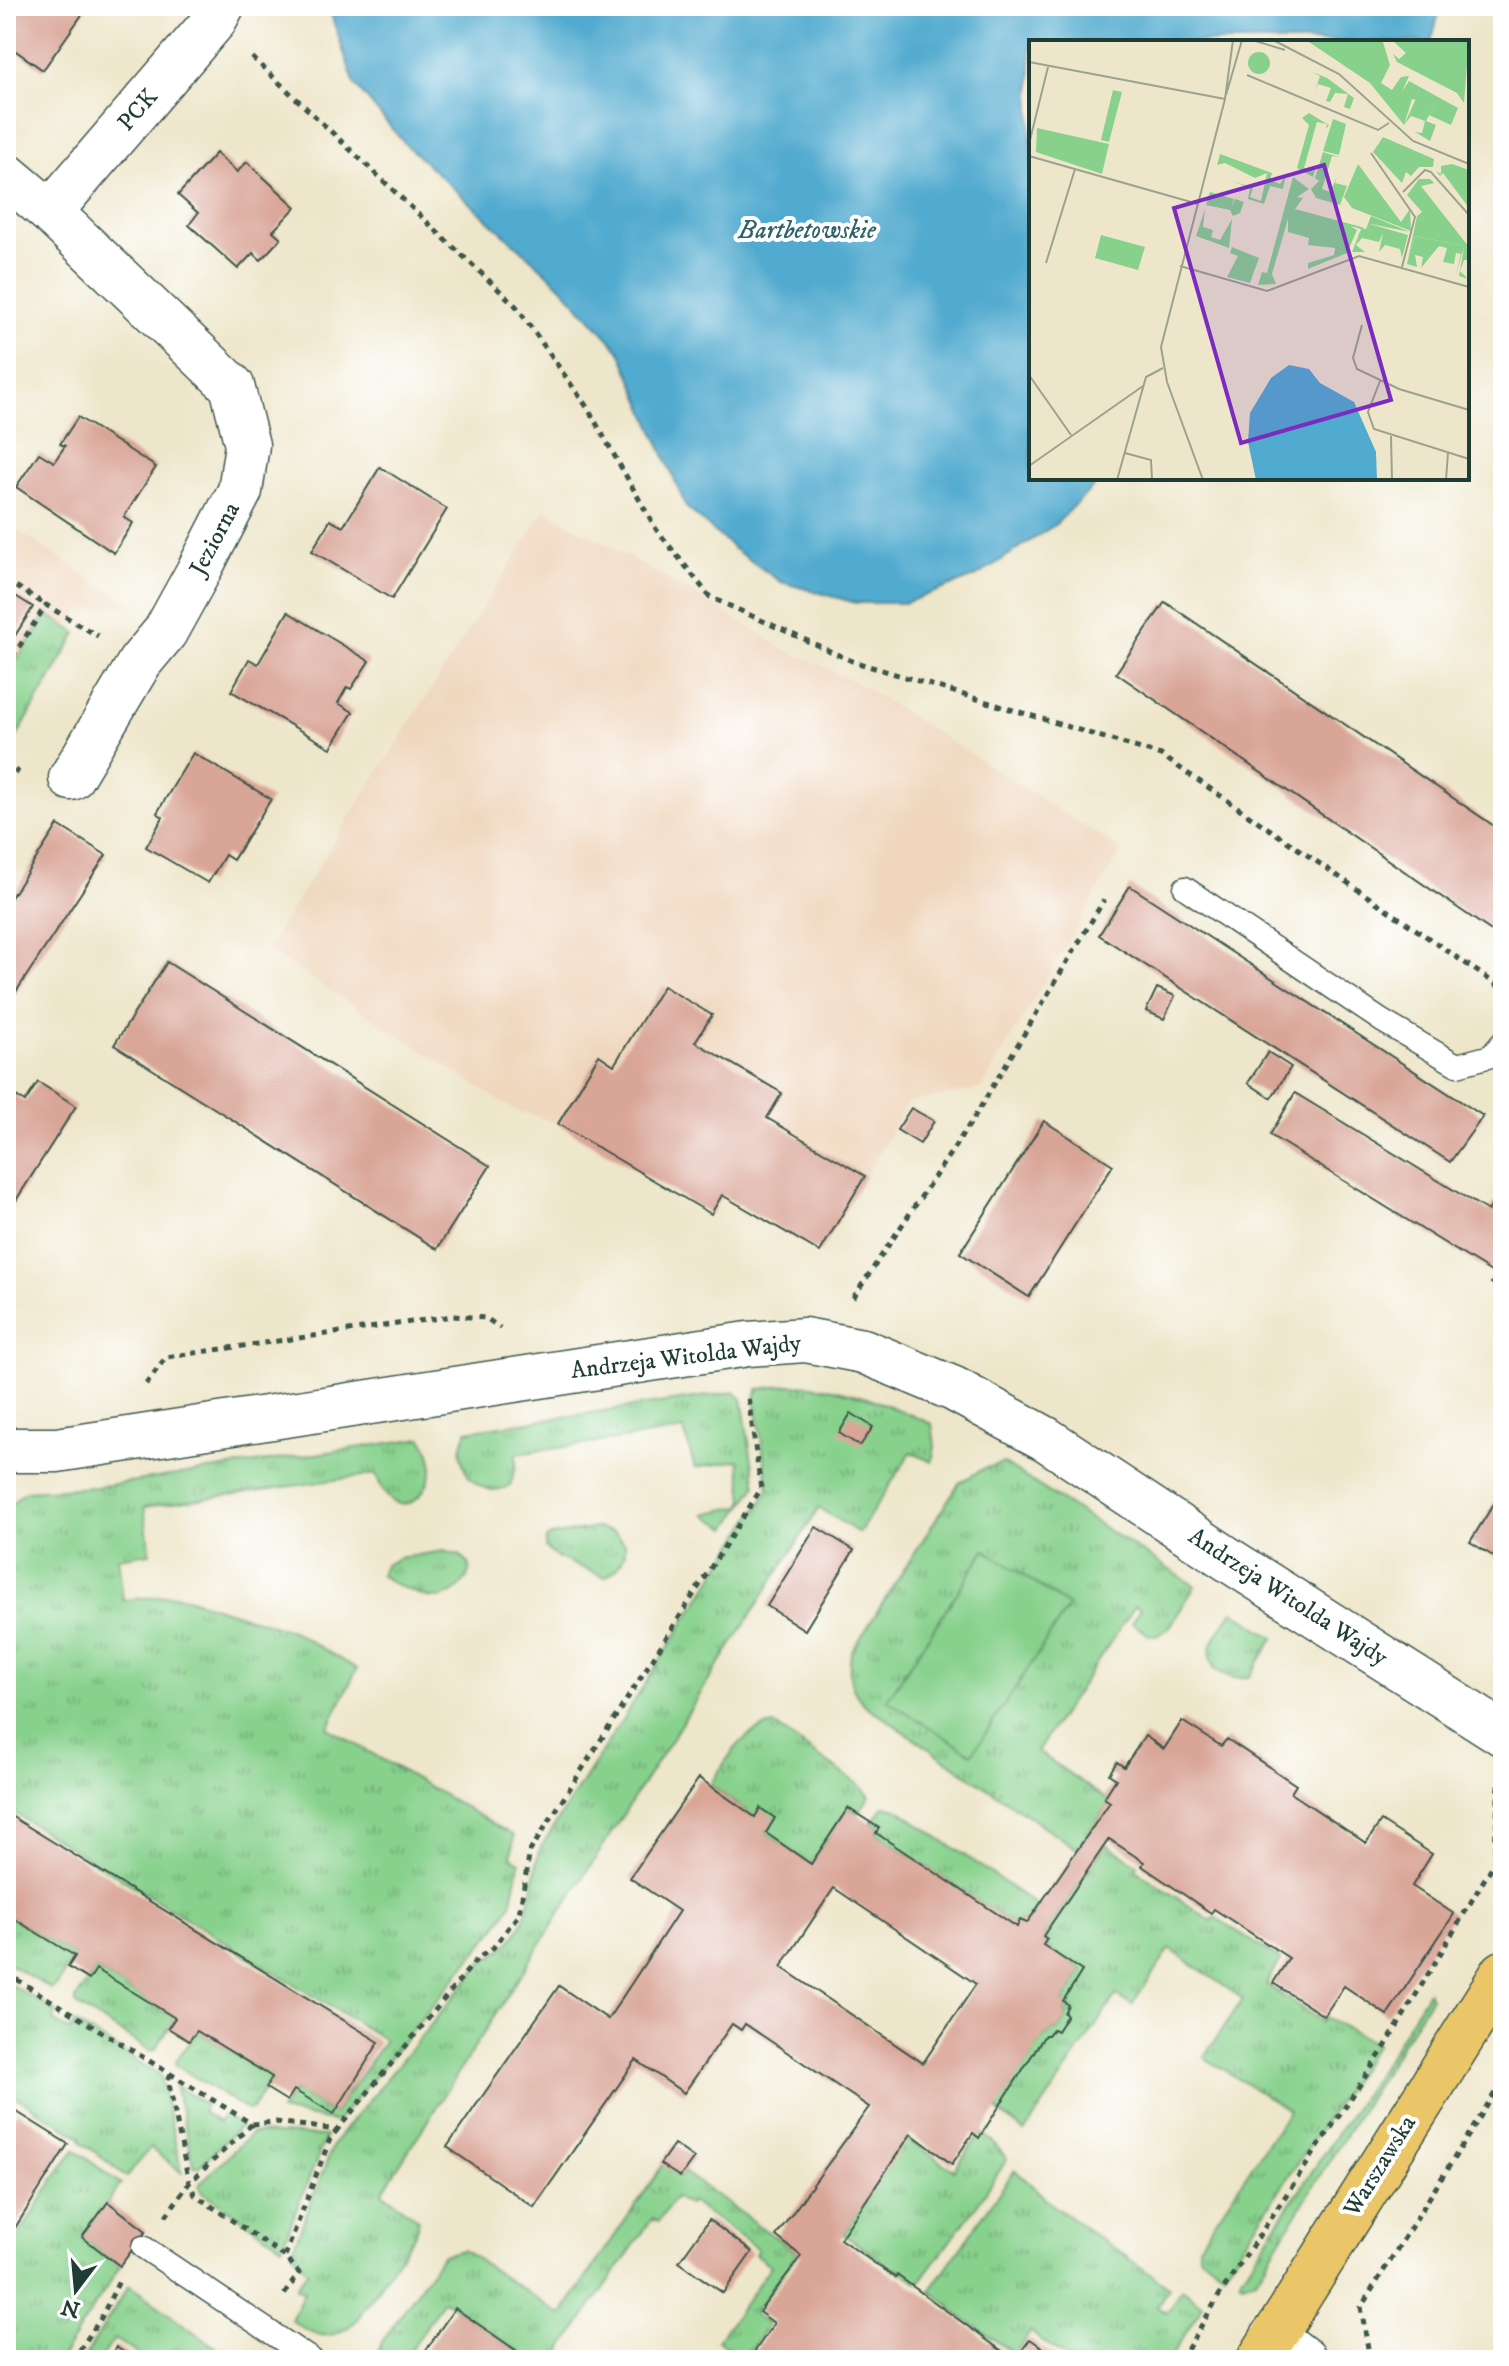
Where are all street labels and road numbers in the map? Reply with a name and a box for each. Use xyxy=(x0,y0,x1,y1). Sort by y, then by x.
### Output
street label: PCK xyxy=(111,82,165,137)
street label: Jeziorna xyxy=(182,496,247,583)
street label: Andrzeja Witolda Wajdy xyxy=(569,1328,803,1386)
street label: Andrzeja Witolda Wajdy xyxy=(1183,1521,1394,1673)
street label: Warszawska xyxy=(1337,2109,1423,2223)

